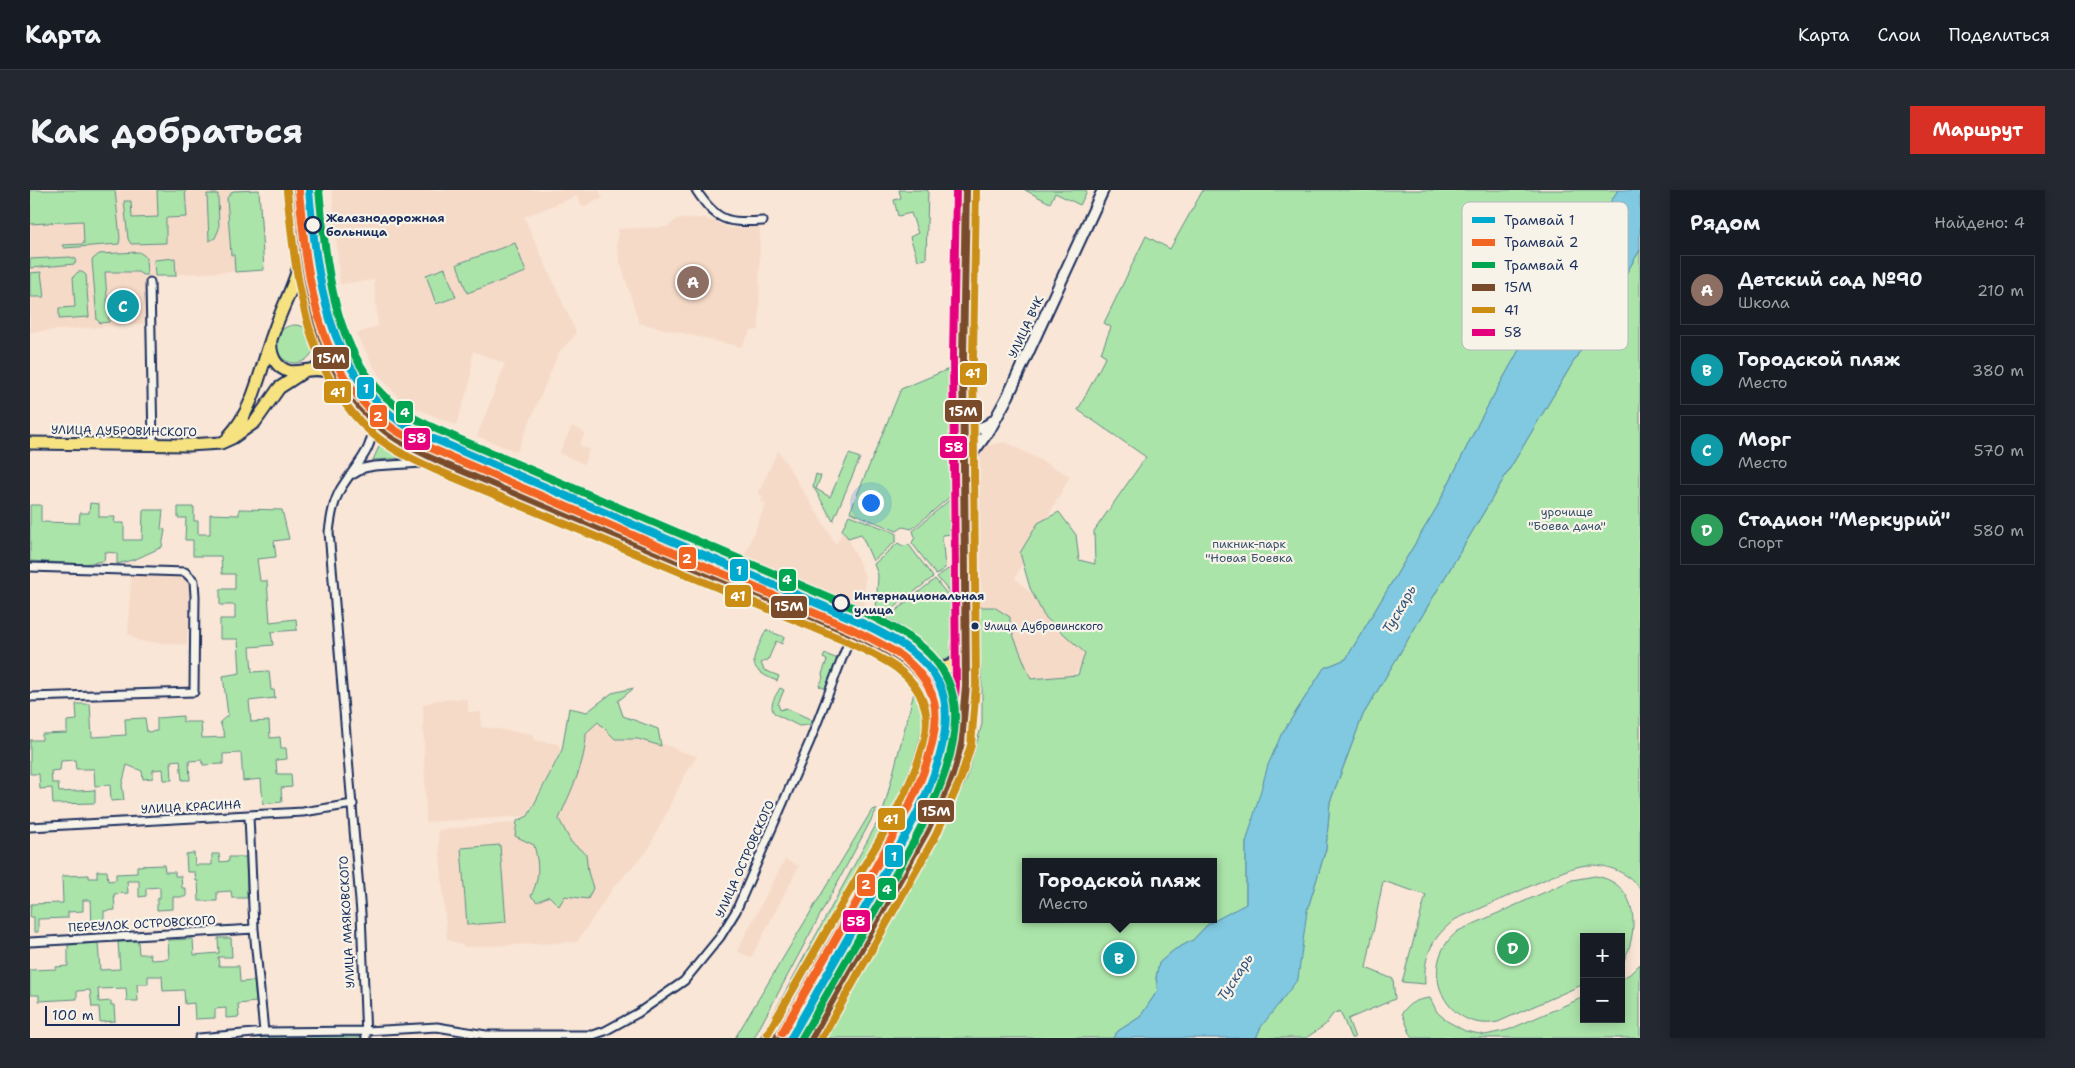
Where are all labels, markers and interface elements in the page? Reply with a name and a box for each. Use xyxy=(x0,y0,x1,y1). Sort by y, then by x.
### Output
text: Карта xyxy=(25,19,101,51)
text: Карта xyxy=(1798,23,1849,47)
text: Слои xyxy=(1877,23,1921,47)
text: Поделиться xyxy=(1949,23,2050,47)
button: Маршрут xyxy=(1910,106,2045,154)
text: Как добраться xyxy=(30,107,303,154)
legend xyxy=(1462,202,1628,350)
text: Рядом xyxy=(1690,209,1760,237)
place label: Железнодорожная больница xyxy=(326,210,445,240)
text: Трамвай 1 xyxy=(1504,211,1575,229)
text: Найдено: 4 xyxy=(1934,212,2025,233)
marker: Железнодорожная больница xyxy=(304,216,322,234)
text: Трамвай 2 xyxy=(1504,233,1579,251)
text: Трамвай 4 xyxy=(1504,256,1579,274)
pin: A xyxy=(677,263,709,301)
text: Детский сад №90 xyxy=(1738,267,1923,292)
text: 15М xyxy=(1504,278,1532,296)
text: A xyxy=(1701,280,1713,301)
text: 210 m xyxy=(1977,280,2024,301)
pin: C xyxy=(107,287,139,325)
text: Школа xyxy=(1738,292,1790,313)
street label: УЛИЦА ВЧК xyxy=(1005,293,1048,361)
text: 41 xyxy=(1504,301,1519,319)
text: 58 xyxy=(1504,323,1522,341)
line badge: 15М xyxy=(312,346,350,370)
text: Городской пляж xyxy=(1738,347,1900,372)
text: 15М xyxy=(316,349,346,367)
text: B xyxy=(1702,360,1712,381)
text: 380 m xyxy=(1972,360,2024,381)
line badge: 41 xyxy=(959,362,988,386)
text: 41 xyxy=(965,364,981,382)
text: Место xyxy=(1738,372,1788,393)
line badge: 1 xyxy=(356,376,375,400)
text: 1 xyxy=(363,379,369,397)
line badge: 41 xyxy=(323,380,352,404)
text: 41 xyxy=(330,383,346,401)
line badge: 15М xyxy=(944,399,983,423)
line badge: 4 xyxy=(395,400,414,424)
text: 15М xyxy=(948,402,978,420)
text: 4 xyxy=(400,403,410,421)
line badge: 2 xyxy=(369,404,388,428)
text: 2 xyxy=(373,407,383,425)
street label: УЛИЦА ДУБРОВИНСКОГО xyxy=(51,422,197,440)
line badge: 58 xyxy=(403,427,431,451)
text: Морг xyxy=(1738,427,1791,452)
text: 58 xyxy=(408,429,426,447)
line badge: 58 xyxy=(939,435,968,459)
text: 58 xyxy=(945,438,963,456)
text: C xyxy=(1702,440,1712,461)
text: 570 m xyxy=(1974,440,2024,461)
text: Место xyxy=(1738,452,1788,473)
your location xyxy=(858,490,884,516)
park label: урочище "Боева дача" xyxy=(1528,504,1606,534)
text: Стадион "Меркурий" xyxy=(1738,507,1950,532)
text: D xyxy=(1701,520,1713,541)
text: 580 m xyxy=(1973,520,2024,541)
text: Спорт xyxy=(1738,532,1783,553)
park label: пикник-парк "Новая Боевка xyxy=(1205,536,1293,566)
line badge: 2 xyxy=(678,546,697,570)
text: 2 xyxy=(682,549,692,567)
line badge: 1 xyxy=(729,558,749,582)
text: 1 xyxy=(736,561,742,579)
line badge: 4 xyxy=(778,568,797,592)
text: 4 xyxy=(782,570,792,588)
water label: Тускарь xyxy=(1378,581,1420,637)
line badge: 41 xyxy=(724,584,752,608)
text: 41 xyxy=(730,587,746,605)
place label: Интернациональная улица xyxy=(854,588,984,618)
marker: Интернациональная улица xyxy=(832,594,850,612)
line badge: 15М xyxy=(770,595,808,619)
text: 15М xyxy=(774,597,804,615)
place label: Улица Дубровинского xyxy=(984,619,1104,634)
marker: Улица Дубровинского xyxy=(970,621,980,631)
street label: УЛИЦА КРАСИНА xyxy=(140,796,242,818)
street label: УЛИЦА ОСТРОВСКОГО xyxy=(712,798,778,920)
line badge: 15М xyxy=(917,799,955,823)
text: 15М xyxy=(921,802,951,820)
line badge: 41 xyxy=(877,807,906,831)
text: 41 xyxy=(883,810,899,828)
line badge: 1 xyxy=(884,844,904,868)
text: 1 xyxy=(891,847,897,865)
street label: УЛИЦА МАЯКОВСКОГО xyxy=(336,855,358,989)
popup xyxy=(1022,858,1217,923)
text: Городской пляж xyxy=(1039,868,1200,893)
line badge: 2 xyxy=(856,873,876,897)
text: 2 xyxy=(861,875,871,893)
line badge: 4 xyxy=(877,877,897,901)
text: 4 xyxy=(882,880,892,898)
text: Место xyxy=(1039,893,1088,914)
line badge: 58 xyxy=(842,909,871,933)
street label: ПЕРЕУЛОК ОСТРОВСКОГО xyxy=(68,912,216,936)
text: 58 xyxy=(847,912,865,930)
pin: D xyxy=(1497,929,1529,967)
map controls xyxy=(1580,933,1625,1023)
button: + xyxy=(1580,933,1625,978)
pin: B xyxy=(1103,939,1135,977)
water label: Тускарь xyxy=(1213,950,1257,1004)
button: − xyxy=(1580,978,1625,1023)
scale bar xyxy=(45,1003,180,1026)
text: 100 m xyxy=(52,1006,94,1024)

